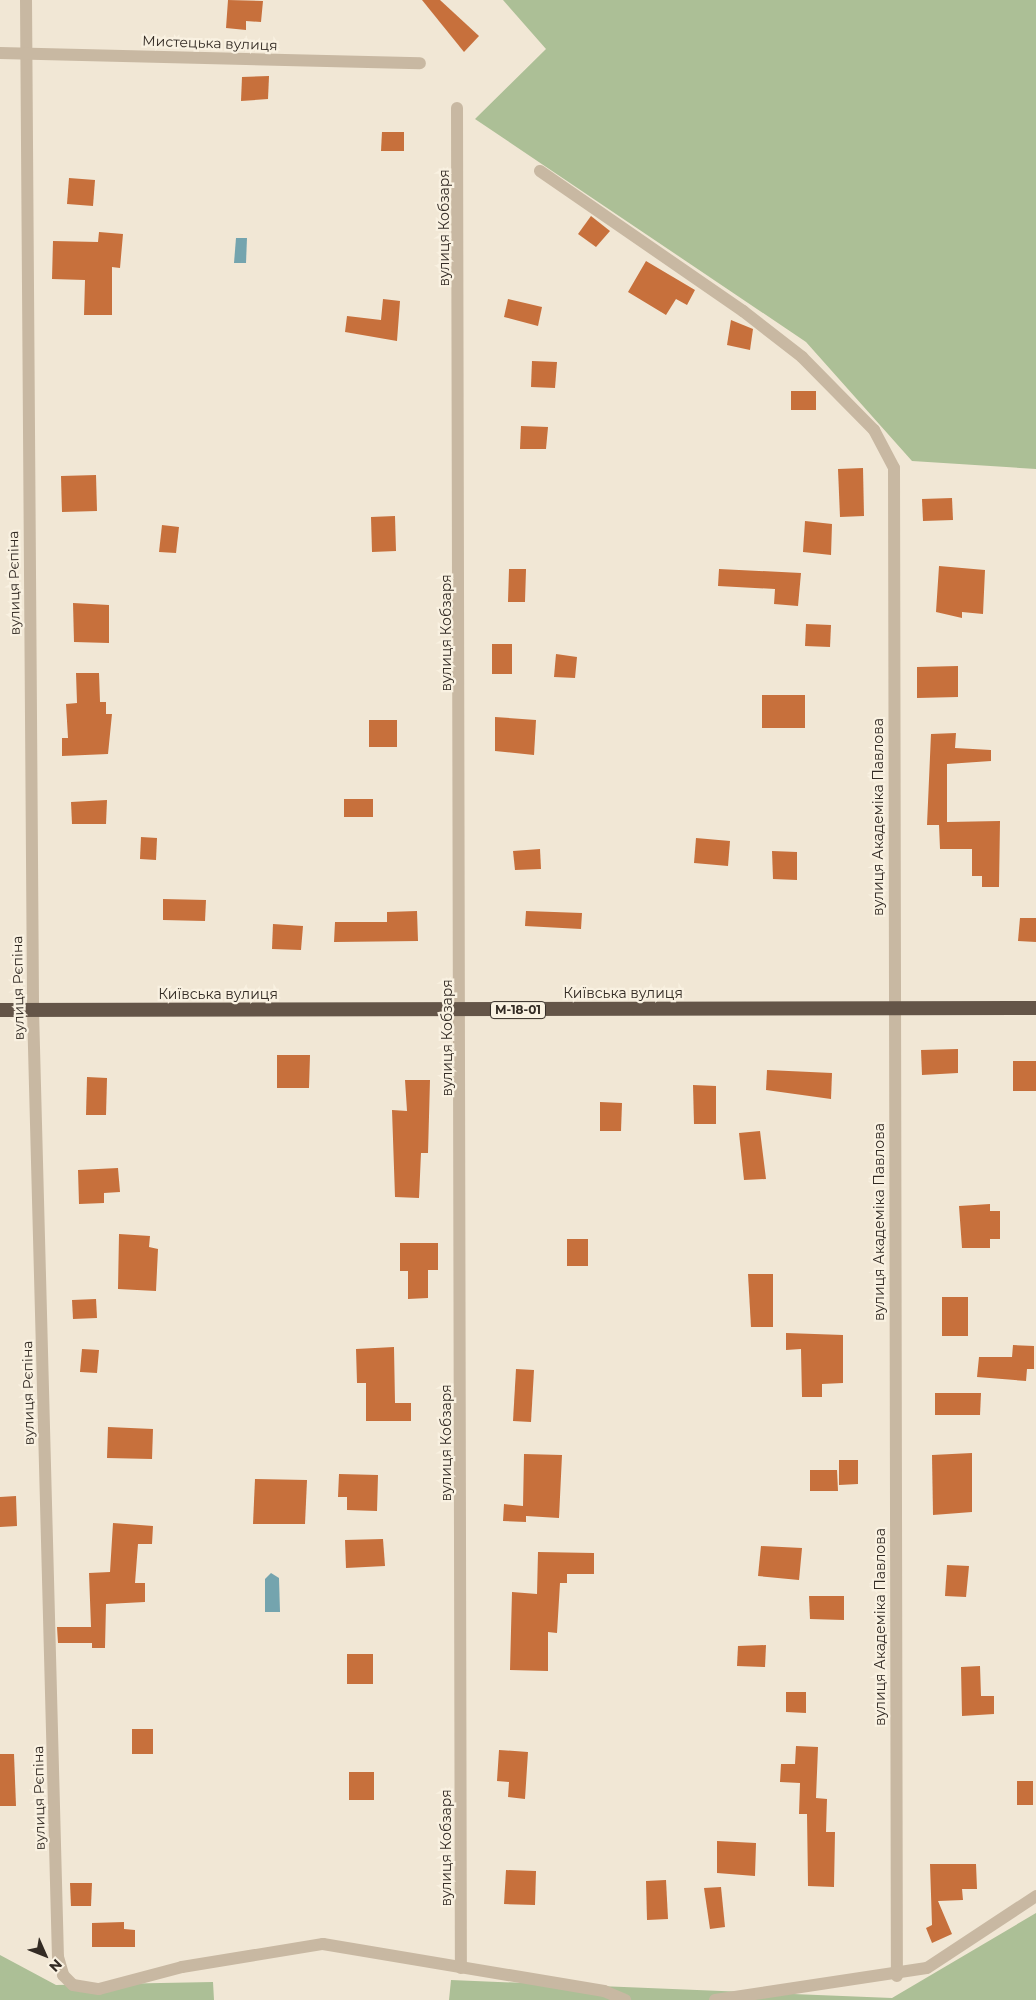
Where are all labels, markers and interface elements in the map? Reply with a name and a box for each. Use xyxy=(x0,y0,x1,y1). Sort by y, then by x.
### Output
street label: Мистецька вулиця xyxy=(142,32,278,54)
street label: вулиця Кобзаря xyxy=(436,169,452,287)
street label: вулиця Рєпіна xyxy=(5,530,23,636)
street label: вулиця Кобзаря xyxy=(438,574,454,692)
street label: вулиця Академіка Павлова xyxy=(870,718,886,916)
street label: вулиця Рєпіна xyxy=(9,935,27,1041)
street label: вулиця Кобзаря xyxy=(439,979,455,1097)
street label: Київська вулиця xyxy=(563,985,683,1001)
street label: Київська вулиця xyxy=(158,986,278,1002)
road number: М-18-01 xyxy=(489,1000,547,1020)
street label: вулиця Академіка Павлова xyxy=(871,1123,887,1321)
street label: вулиця Рєпіна xyxy=(19,1340,37,1446)
street label: вулиця Кобзаря xyxy=(438,1384,454,1502)
street label: вулиця Академіка Павлова xyxy=(872,1528,888,1726)
street label: вулиця Рєпіна xyxy=(30,1745,48,1851)
street label: вулиця Кобзаря xyxy=(438,1789,454,1907)
north arrow xyxy=(20,1930,70,1980)
text: N xyxy=(45,1955,66,1976)

